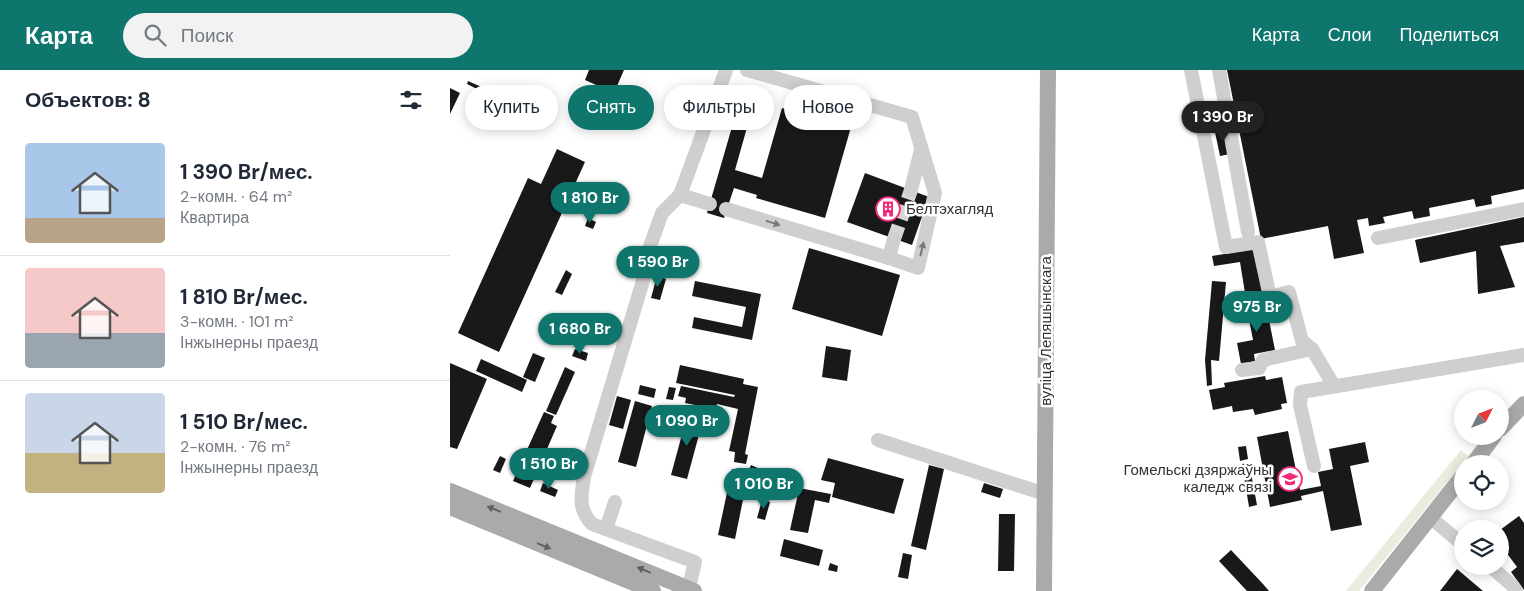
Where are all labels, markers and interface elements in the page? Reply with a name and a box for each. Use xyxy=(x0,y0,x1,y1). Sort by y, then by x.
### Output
search box xyxy=(123,13,473,58)
text: Карта xyxy=(25,20,93,51)
icon: search xyxy=(141,21,169,49)
text: Поиск xyxy=(181,23,233,48)
text: Карта xyxy=(1252,23,1300,47)
text: Слои xyxy=(1328,23,1372,47)
text: Поделиться xyxy=(1400,23,1499,47)
chip: Купить xyxy=(465,85,558,130)
chip: Снять xyxy=(568,85,654,130)
chip: Фильтры xyxy=(664,85,774,130)
chip: Новое xyxy=(784,85,872,130)
text: Объектов: 8 xyxy=(25,86,151,114)
icon: filters xyxy=(397,86,425,114)
pin: 1 390 Br xyxy=(1171,100,1275,143)
text: 1 390 Br xyxy=(1193,106,1253,127)
text: 1 390 Br/мес. xyxy=(180,158,313,186)
icon: home xyxy=(65,163,125,223)
pin: 1 810 Br xyxy=(538,182,642,224)
text: 2-комн. · 64 m² xyxy=(180,186,292,207)
text: 1 810 Br xyxy=(562,187,619,208)
building icon: Белтэхагляд xyxy=(875,196,901,222)
place label: Белтэхагляд xyxy=(906,199,993,219)
text: Квартира xyxy=(180,207,249,228)
one-way arrow xyxy=(765,220,780,228)
one-way arrow xyxy=(918,242,926,257)
pin: 1 590 Br xyxy=(606,246,710,288)
text: 1 590 Br xyxy=(627,251,689,272)
street label: вуліца Лепяшынскага xyxy=(1036,256,1056,406)
text: 1 810 Br/мес. xyxy=(180,283,308,311)
icon: home xyxy=(65,288,125,348)
pin: 975 Br xyxy=(1216,290,1298,333)
text: 975 Br xyxy=(1233,296,1281,317)
text: 3-комн. · 101 m² xyxy=(180,311,294,332)
pin: 1 680 Br xyxy=(528,312,632,355)
text: 1 680 Br xyxy=(549,318,611,339)
text: Інжынерны праезд xyxy=(180,332,318,353)
north arrow xyxy=(1454,390,1509,445)
map controls xyxy=(1454,390,1509,575)
pin: 1 090 Br xyxy=(635,404,739,447)
text: 1 510 Br/мес. xyxy=(180,408,308,436)
text: 1 090 Br xyxy=(656,410,718,431)
icon: home xyxy=(65,413,125,473)
text: 2-комн. · 76 m² xyxy=(180,436,291,457)
pin: 1 510 Br xyxy=(497,448,601,490)
text: 1 510 Br xyxy=(520,453,578,474)
button: locate xyxy=(1454,455,1509,510)
text: Інжынерны праезд xyxy=(180,457,318,478)
place label: Гомельскі дзяржаўны каледж связі xyxy=(1123,460,1272,497)
school or university icon: Гомельскі дзяржаўны каледж связі xyxy=(1277,466,1303,492)
pin: 1 010 Br xyxy=(712,468,816,510)
text: 1 010 Br xyxy=(735,473,793,494)
one-way arrow xyxy=(486,505,501,512)
button: layers xyxy=(1454,520,1509,575)
one-way arrow xyxy=(537,542,552,550)
one-way arrow xyxy=(636,566,651,574)

